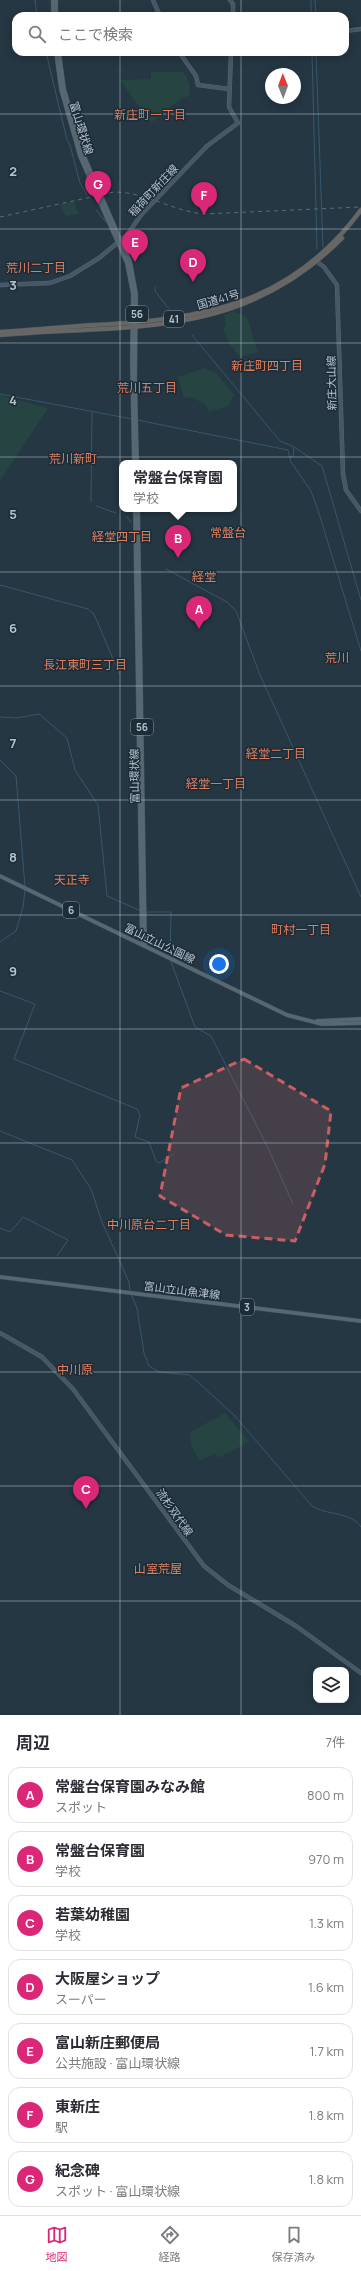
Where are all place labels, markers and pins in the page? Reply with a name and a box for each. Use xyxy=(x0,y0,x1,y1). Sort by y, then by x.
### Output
pin: G xyxy=(85,171,111,204)
pin: F xyxy=(191,182,217,215)
pin: E xyxy=(122,229,148,262)
pin: D xyxy=(180,249,206,282)
pin: B xyxy=(165,525,191,558)
pin: A xyxy=(186,596,212,629)
pin: C xyxy=(73,1476,99,1509)

